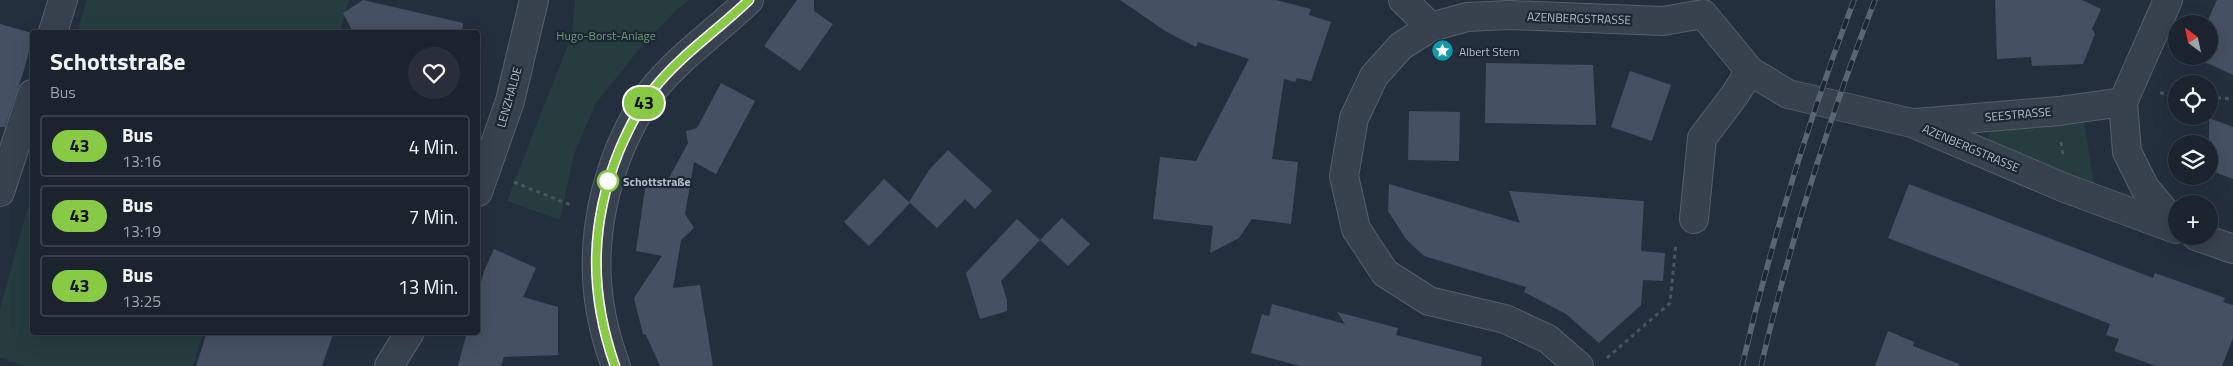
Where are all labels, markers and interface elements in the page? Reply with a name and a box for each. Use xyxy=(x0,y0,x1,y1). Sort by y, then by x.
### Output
street label: AZENBERGSTRASSE xyxy=(1527,7,1632,29)
north arrow xyxy=(2168,15,2218,65)
map controls xyxy=(2168,15,2218,245)
park label: Hugo-Borst-Anlage xyxy=(556,26,656,45)
place icon: Albert Stern xyxy=(1431,39,1455,63)
place label: Albert Stern xyxy=(1459,42,1520,61)
text: Schottstraße xyxy=(50,43,185,79)
button: heart xyxy=(408,47,460,99)
street label: LENZHALDE xyxy=(491,64,527,130)
button: locate xyxy=(2168,75,2218,125)
text: Bus xyxy=(50,80,76,104)
line badge: 43 xyxy=(622,87,666,119)
text: 43 xyxy=(634,89,654,116)
street label: SEESTRASSE xyxy=(1984,102,2052,126)
street label: AZENBERGSTRASSE xyxy=(1919,119,2023,177)
text: Bus xyxy=(122,120,153,149)
text: 43 xyxy=(69,132,90,159)
text: 4 Min. xyxy=(409,132,458,161)
button: layers xyxy=(2168,135,2218,185)
text: 13:16 xyxy=(122,149,161,173)
marker: Schottstraße xyxy=(597,170,619,192)
place label: Schottstraße xyxy=(623,172,691,191)
text: Bus xyxy=(122,190,153,219)
button: + xyxy=(2168,195,2218,245)
text: 43 xyxy=(69,202,90,229)
text: 7 Min. xyxy=(409,202,458,231)
text: 13:19 xyxy=(122,219,161,243)
text: Bus xyxy=(122,260,153,289)
text: 43 xyxy=(69,272,90,299)
text: 13 Min. xyxy=(398,272,458,301)
text: 13:25 xyxy=(122,289,161,313)

